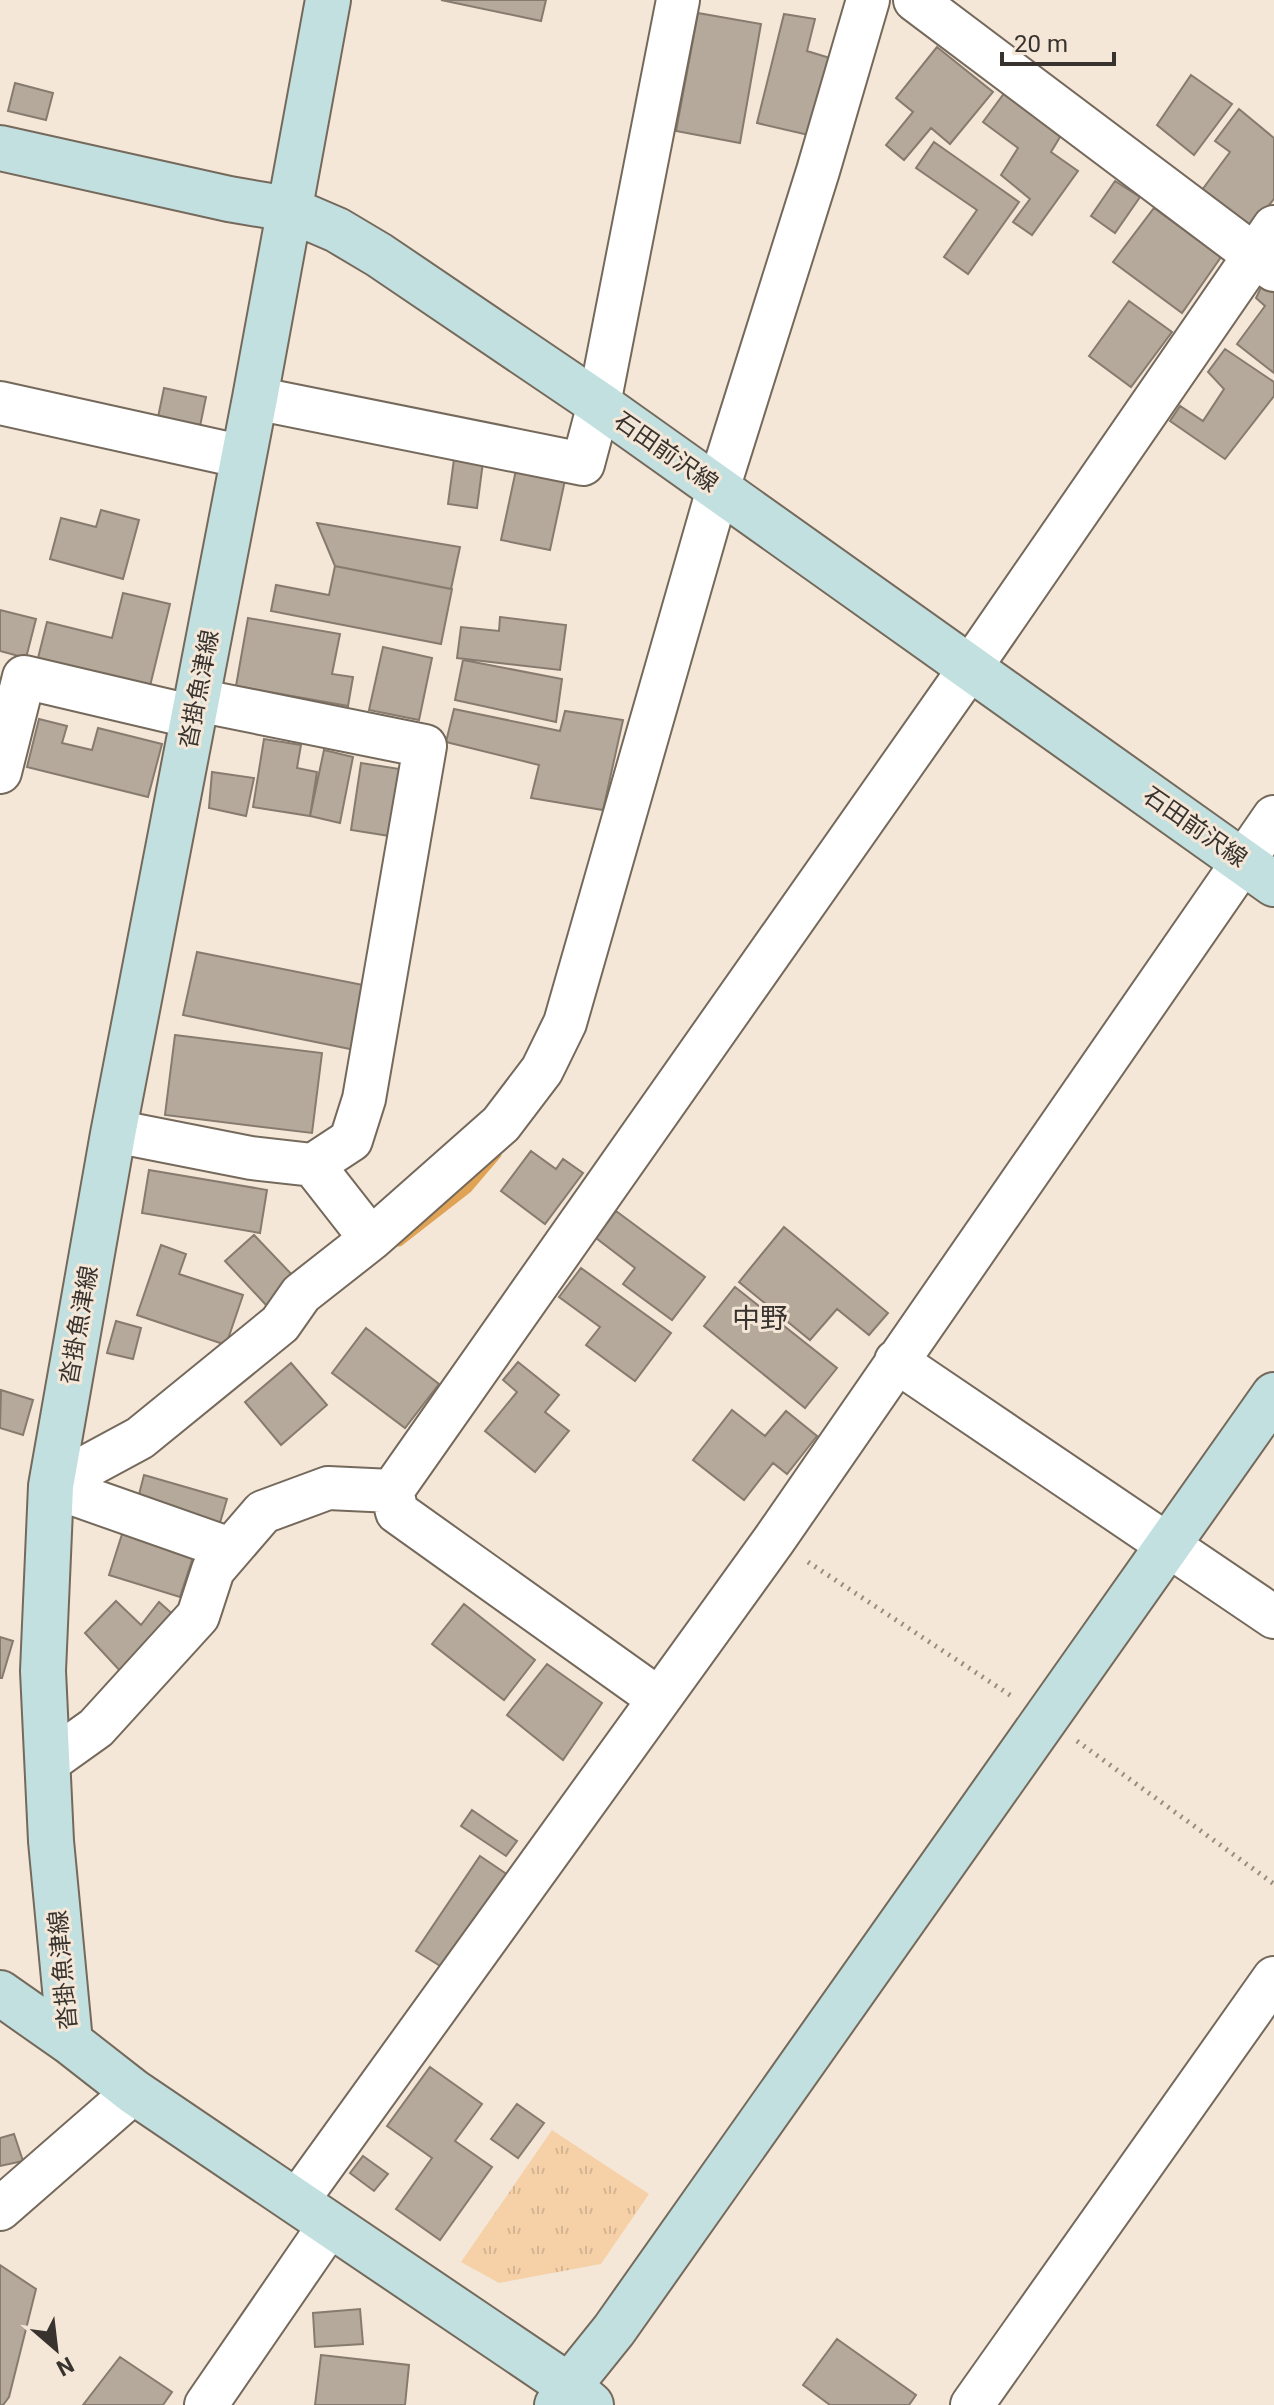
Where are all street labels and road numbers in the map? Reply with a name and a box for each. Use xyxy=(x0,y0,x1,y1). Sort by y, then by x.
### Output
street label: 石田前沢線 xyxy=(609,406,723,498)
street label: 沓掛魚津線 xyxy=(174,627,224,751)
street label: 石田前沢線 xyxy=(1138,781,1252,873)
street label: 沓掛魚津線 xyxy=(55,1263,103,1387)
street label: 沓掛魚津線 xyxy=(44,1909,82,2031)

